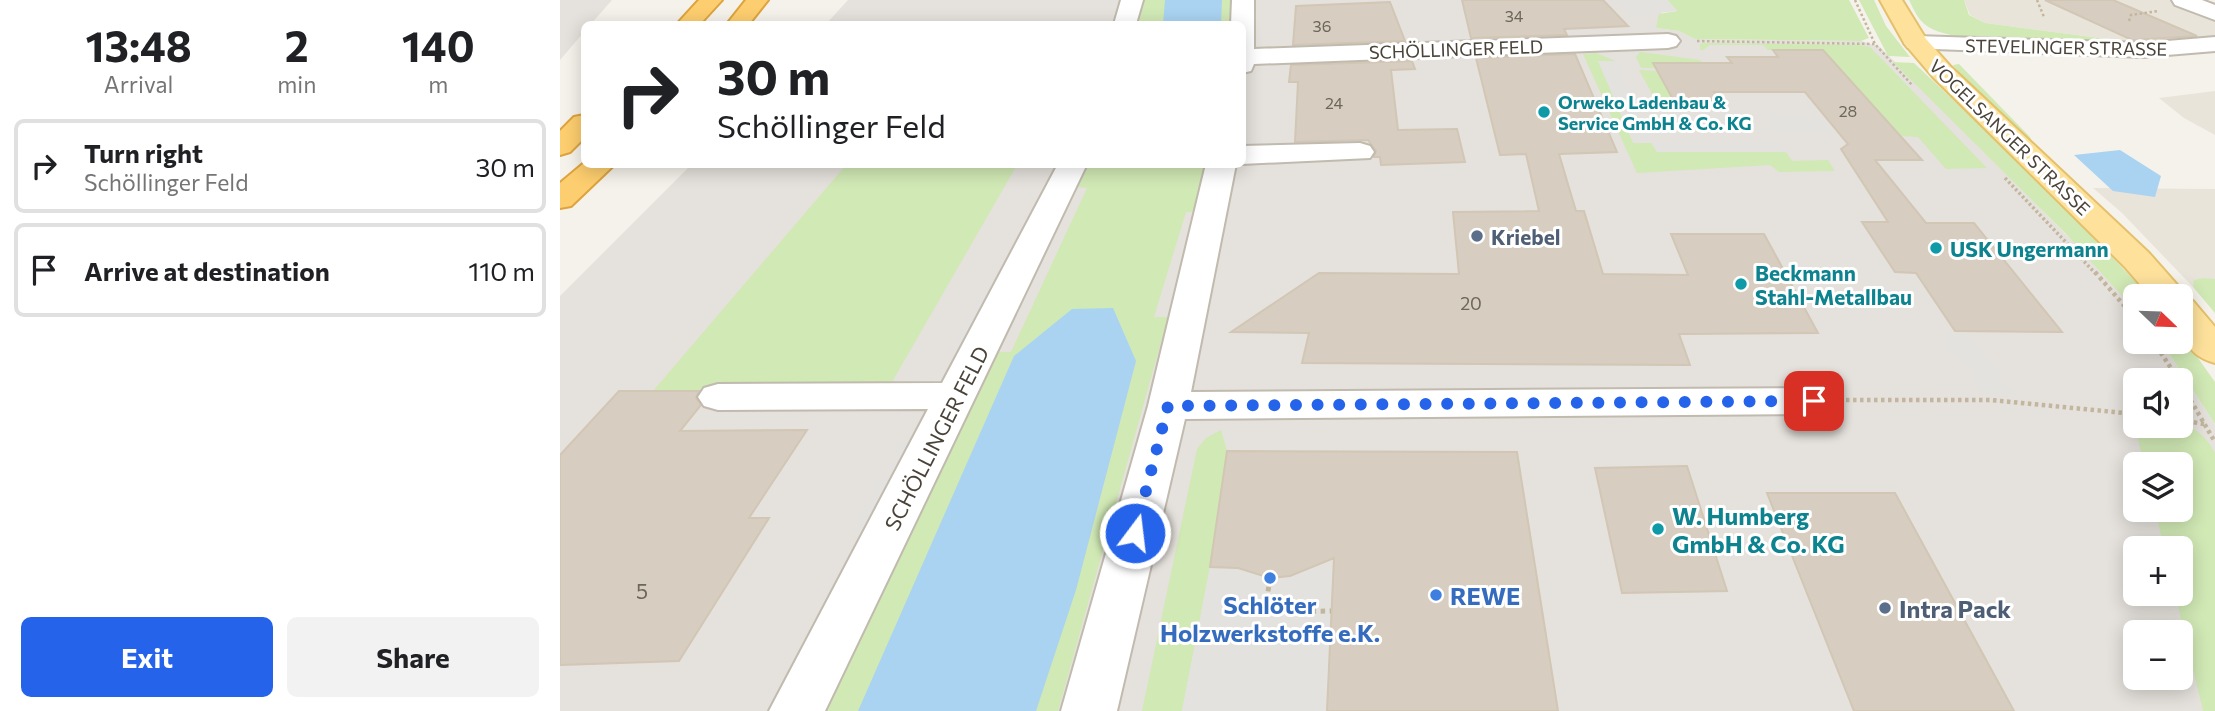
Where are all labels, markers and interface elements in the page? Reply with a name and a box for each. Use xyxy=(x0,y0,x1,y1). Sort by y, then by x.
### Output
house number: 34 xyxy=(1505,6,1524,25)
house number: 36 xyxy=(1313,16,1331,35)
text: 13:48 xyxy=(85,19,192,71)
text: 2 xyxy=(285,19,309,71)
text: 140 xyxy=(402,19,475,71)
street label: STEVELINGER STRASSE xyxy=(1965,34,2167,60)
street label: SCHÖLLINGER FELD xyxy=(1369,35,1543,63)
text: 30 m xyxy=(717,45,830,105)
icon: right xyxy=(602,49,693,140)
street label: VOGELSANGER STRASSE xyxy=(1925,54,2095,220)
text: Arrival xyxy=(104,70,173,98)
text: min xyxy=(277,70,316,98)
text: m xyxy=(428,70,448,98)
place label: Orweko Ladenbau & Service GmbH & Co. KG xyxy=(1558,91,1752,134)
house number: 24 xyxy=(1325,93,1343,112)
house number: 28 xyxy=(1839,101,1857,120)
marker: Orweko Ladenbau & Service GmbH & Co. KG xyxy=(1536,104,1552,120)
text: Schöllinger Feld xyxy=(717,105,946,145)
text: Turn right xyxy=(84,137,203,168)
icon: right xyxy=(25,147,63,185)
text: 30 m xyxy=(476,151,535,182)
text: Schöllinger Feld xyxy=(84,168,248,196)
place label: Kriebel xyxy=(1491,224,1560,249)
marker: Kriebel xyxy=(1469,228,1485,244)
place label: USK Ungermann xyxy=(1950,236,2109,261)
marker: USK Ungermann xyxy=(1928,240,1944,256)
icon: arrive xyxy=(25,251,63,289)
text: Arrive at destination xyxy=(84,255,330,286)
text: 110 m xyxy=(468,255,535,286)
place label: Beckmann Stahl-Metallbau xyxy=(1755,260,1912,309)
marker: Beckmann Stahl-Metallbau xyxy=(1733,276,1749,292)
north arrow xyxy=(2123,284,2193,354)
map controls xyxy=(2123,284,2193,690)
house number: 20 xyxy=(1460,292,1482,314)
street label: SCHÖLLINGER FELD xyxy=(879,342,993,534)
button: sound xyxy=(2123,368,2193,438)
pin xyxy=(1784,371,1844,431)
icon: arrive xyxy=(1795,382,1833,420)
button: layers xyxy=(2123,452,2193,522)
position arrow xyxy=(1098,496,1172,570)
place label: W. Humberg GmbH & Co. KG xyxy=(1672,501,1845,558)
marker: W. Humberg GmbH & Co. KG xyxy=(1650,521,1666,537)
button: + xyxy=(2123,536,2193,606)
marker: Schlöter Holzwerkstoffe e.K. xyxy=(1262,570,1278,586)
house number: 5 xyxy=(636,578,648,603)
place label: REWE xyxy=(1450,581,1520,610)
marker: REWE xyxy=(1428,587,1444,603)
place label: Schlöter Holzwerkstoffe e.K. xyxy=(1160,590,1380,647)
place label: Intra Pack xyxy=(1899,594,2011,623)
marker: Intra Pack xyxy=(1877,600,1893,616)
button: Exit xyxy=(21,617,273,697)
button: Share xyxy=(287,617,539,697)
button: − xyxy=(2123,620,2193,690)

